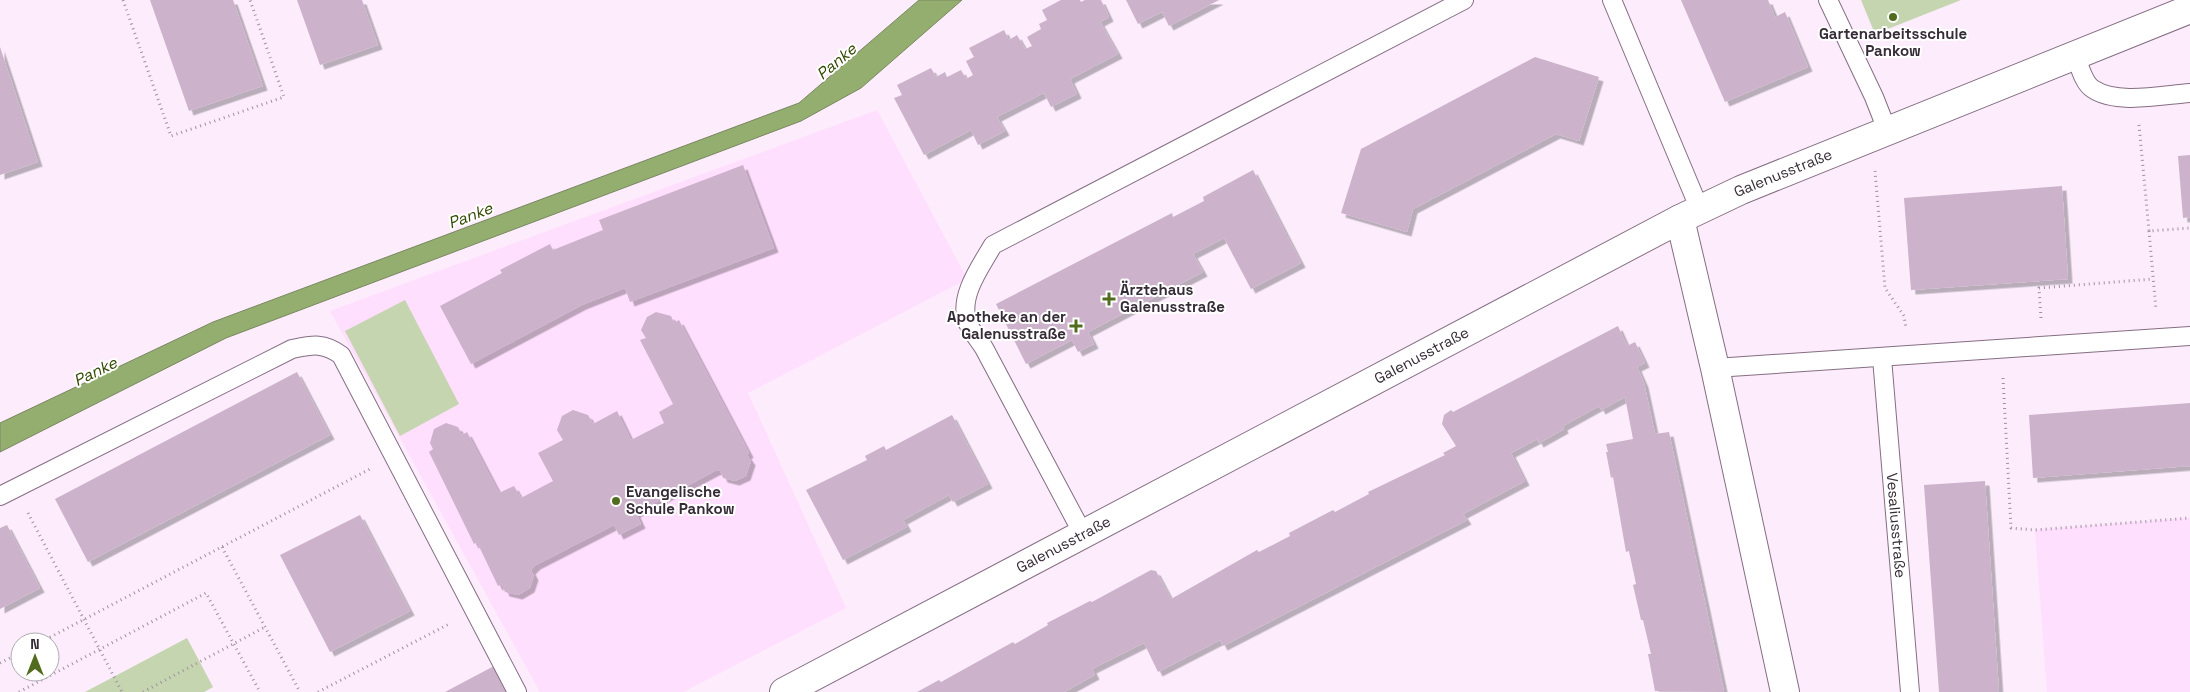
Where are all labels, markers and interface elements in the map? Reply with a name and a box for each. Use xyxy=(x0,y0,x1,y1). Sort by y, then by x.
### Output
marker: Gartenarbeitsschule Pankow xyxy=(1887,11,1899,23)
place label: Gartenarbeitsschule Pankow xyxy=(1819,24,1967,60)
water label: Panke xyxy=(812,38,861,84)
street label: Galenusstraße xyxy=(1730,144,1835,201)
water label: Panke xyxy=(445,197,496,234)
place label: Ärztehaus Galenusstraße xyxy=(1120,280,1225,316)
marker: Ärztehaus Galenusstraße xyxy=(1102,292,1116,306)
place label: Apotheke an der Galenusstraße xyxy=(947,307,1066,343)
marker: Apotheke an der Galenusstraße xyxy=(1070,320,1082,332)
street label: Galenusstraße xyxy=(1371,322,1472,388)
water label: Panke xyxy=(70,352,121,391)
street label: Vesaliusstraße xyxy=(1883,472,1910,579)
place label: Evangelische Schule Pankow xyxy=(626,482,735,518)
marker: Evangelische Schule Pankow xyxy=(610,495,622,507)
street label: Galenusstraße xyxy=(1013,511,1114,577)
north arrow xyxy=(10,632,60,682)
text: N xyxy=(30,635,40,653)

